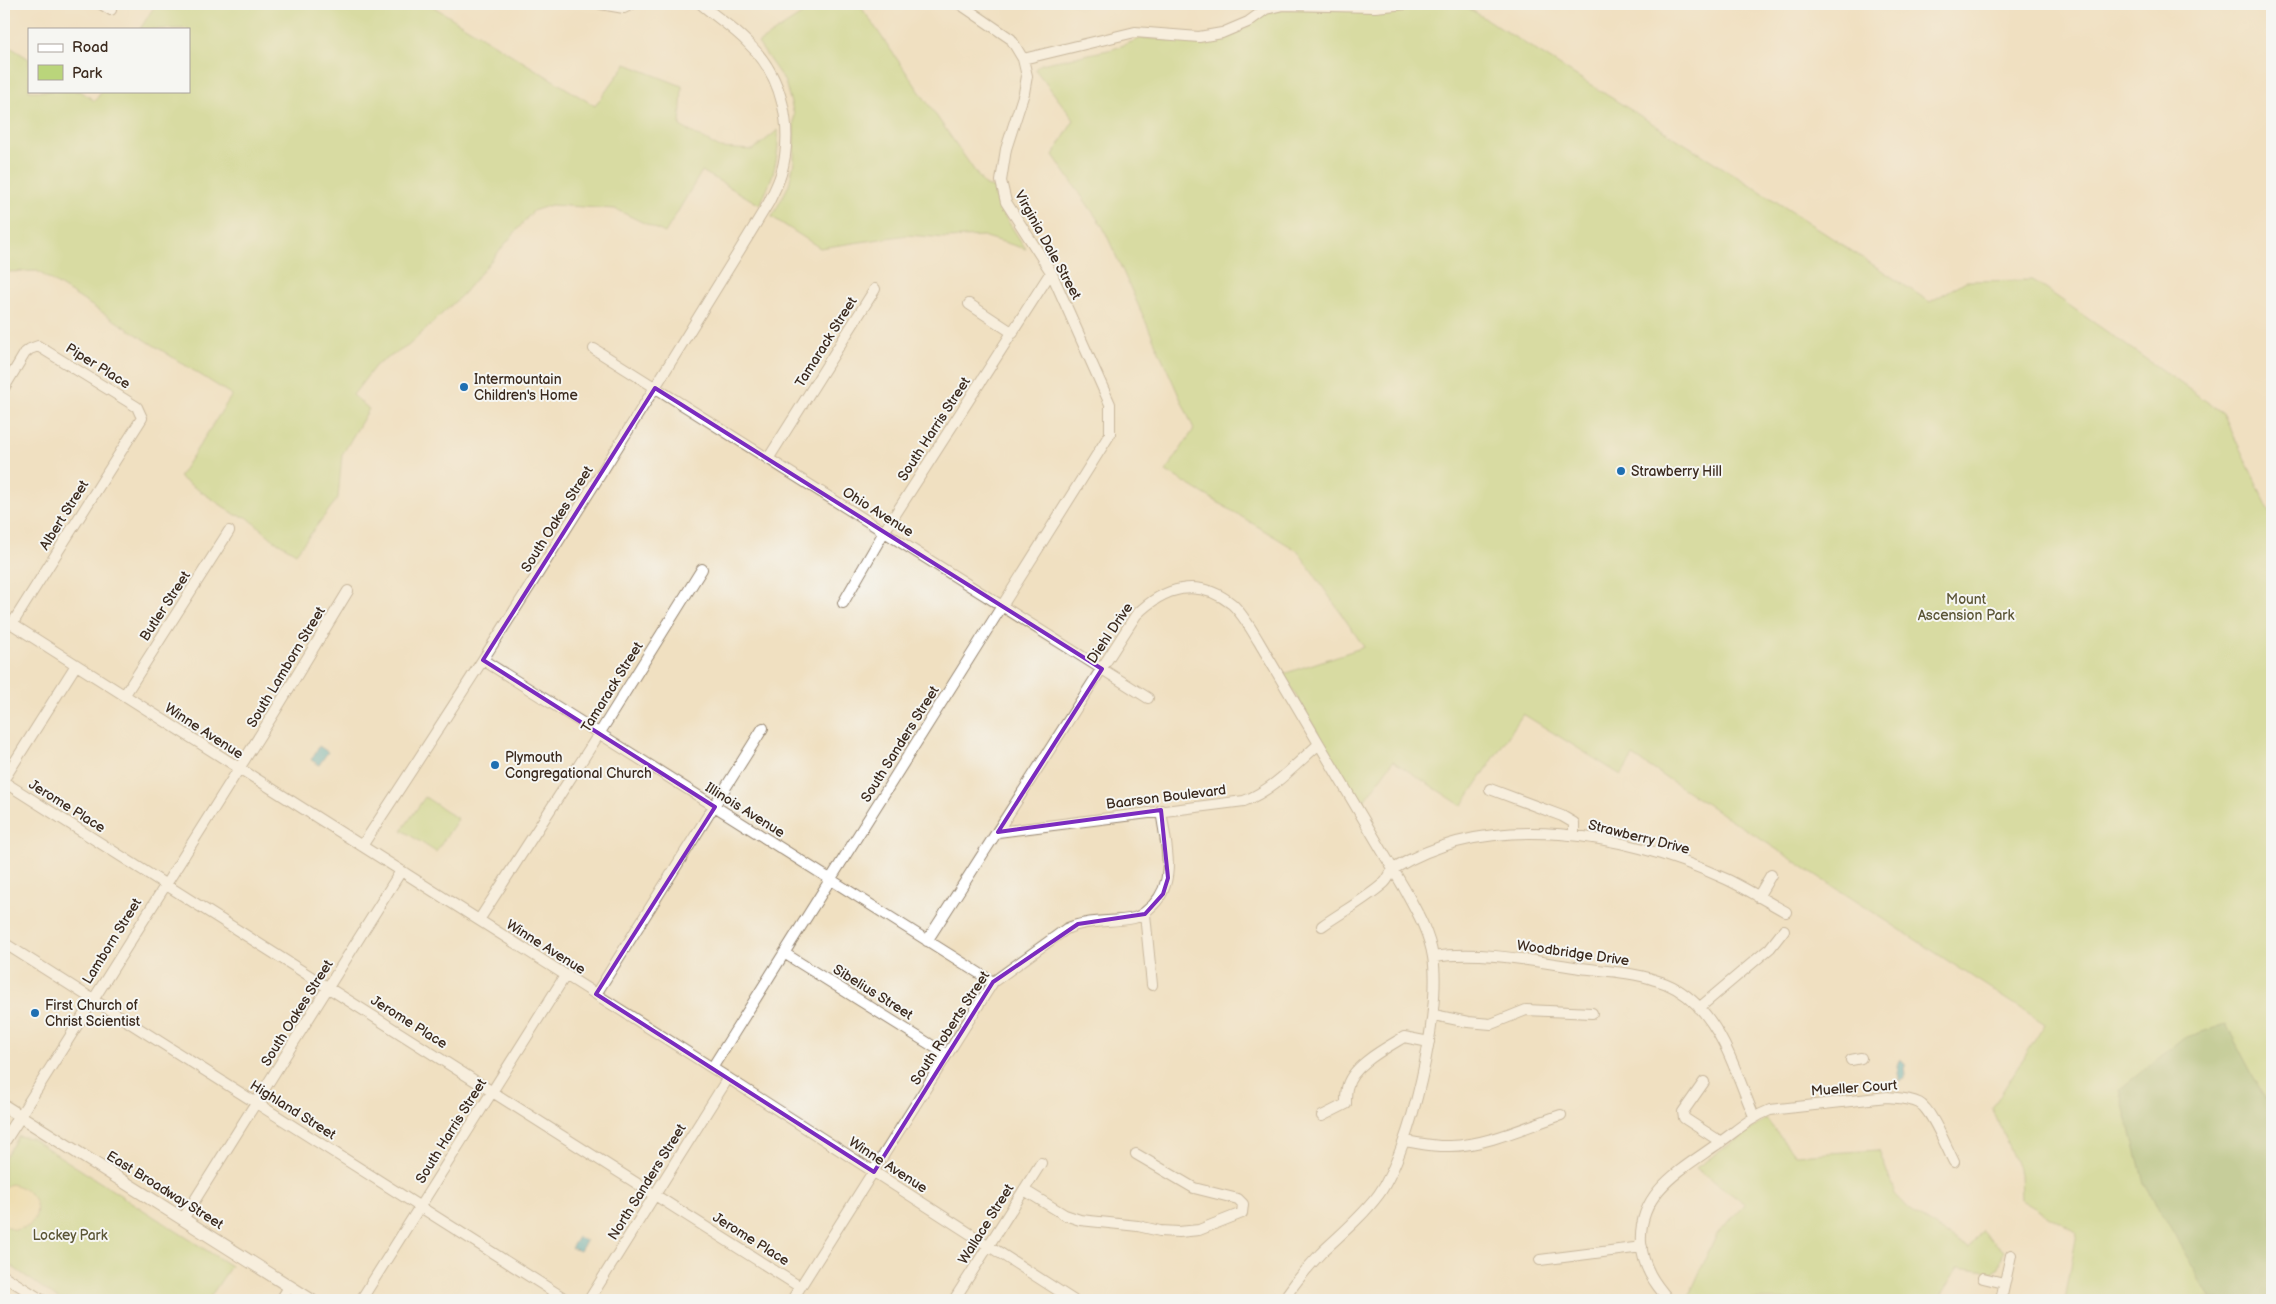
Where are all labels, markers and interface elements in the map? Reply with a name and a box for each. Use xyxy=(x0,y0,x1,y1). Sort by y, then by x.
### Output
legend xyxy=(28,28,190,92)
text: Road xyxy=(72,38,108,57)
text: Park xyxy=(72,64,103,83)
street label: Virginia Dale Street xyxy=(1011,187,1085,303)
street label: Tamarack Street xyxy=(791,293,861,390)
street label: Piper Place xyxy=(63,339,133,393)
place label: Intermountain Children's Home xyxy=(474,371,578,404)
street label: South Harris Street xyxy=(894,373,974,484)
marker: Intermountain Children's Home xyxy=(458,381,470,393)
street label: South Oakes Street xyxy=(517,462,597,575)
place label: Strawberry Hill xyxy=(1631,463,1722,480)
marker: Strawberry Hill xyxy=(1615,465,1627,477)
street label: Albert Street xyxy=(36,476,93,553)
street label: Ohio Avenue xyxy=(839,483,917,541)
street label: Butler Street xyxy=(136,567,194,644)
park label: Mount Ascension Park xyxy=(1918,591,2014,624)
street label: Diehl Drive xyxy=(1084,600,1136,666)
street label: South Lamborn Street xyxy=(243,603,329,730)
street label: Tamarack Street xyxy=(577,638,647,735)
street label: South Sanders Street xyxy=(857,682,943,805)
street label: Winne Avenue xyxy=(162,699,246,763)
place label: Plymouth Congregational Church xyxy=(505,749,652,782)
marker: Plymouth Congregational Church xyxy=(489,759,501,771)
street label: Jerome Place xyxy=(26,776,108,836)
street label: Illinois Avenue xyxy=(702,779,788,841)
street label: Baarson Boulevard xyxy=(1105,781,1227,813)
street label: Strawberry Drive xyxy=(1587,816,1691,858)
street label: Lamborn Street xyxy=(79,894,146,987)
street label: Winne Avenue xyxy=(503,916,589,978)
street label: Woodbridge Drive xyxy=(1516,937,1630,969)
street label: South Oakes Street xyxy=(257,956,337,1069)
street label: Sibelius Street xyxy=(830,961,917,1024)
street label: South Roberts Street xyxy=(907,967,994,1088)
street label: Jerome Place xyxy=(368,992,450,1052)
place label: First Church of Christ Scientist xyxy=(45,997,141,1030)
marker: First Church of Christ Scientist xyxy=(29,1007,41,1019)
street label: South Harris Street xyxy=(412,1075,490,1187)
street label: Mueller Court xyxy=(1810,1076,1898,1099)
street label: Highland Street xyxy=(247,1077,340,1144)
street label: North Sanders Street xyxy=(604,1120,690,1243)
street label: Winne Avenue xyxy=(846,1133,930,1197)
street label: East Broadway Street xyxy=(103,1147,227,1233)
street label: Wallace Street xyxy=(955,1180,1018,1267)
street label: Jerome Place xyxy=(710,1209,792,1269)
park label: Lockey Park xyxy=(32,1227,108,1244)

